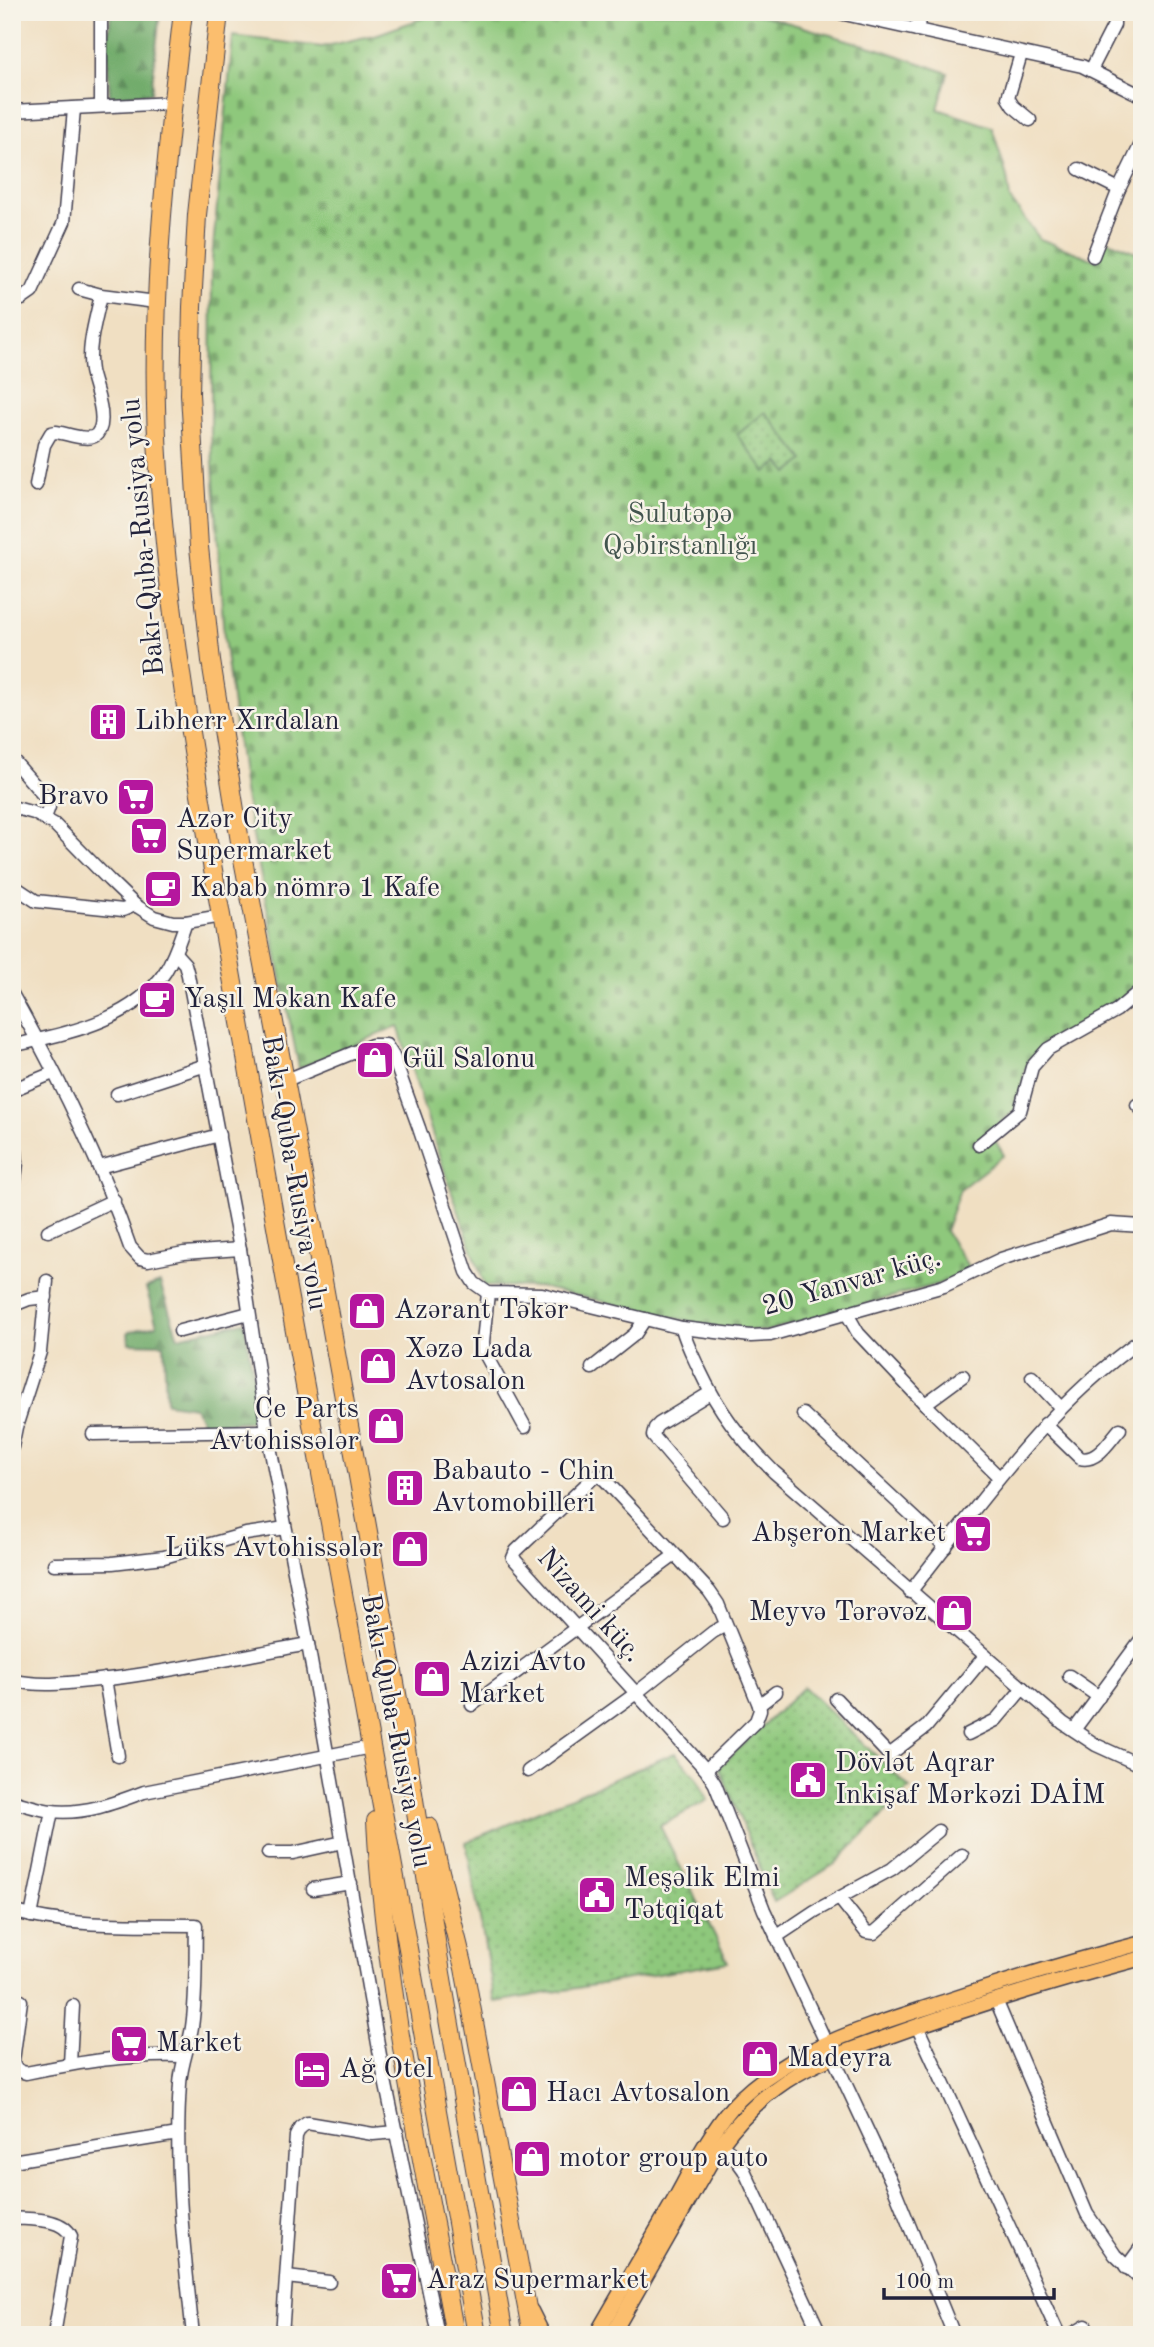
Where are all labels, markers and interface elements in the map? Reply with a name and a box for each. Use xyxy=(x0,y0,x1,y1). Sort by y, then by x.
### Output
street label: Bakı-Quba-Rusiya yolu xyxy=(118,397,170,677)
park label: Sulutəpə Qəbirstanlığı xyxy=(603,501,757,561)
building icon: Libherr Xırdalan xyxy=(87,701,129,743)
place label: Libherr Xırdalan xyxy=(135,708,340,736)
supermarket icon: Bravo xyxy=(115,776,157,818)
place label: Bravo xyxy=(38,783,109,811)
place label: Azər City Supermarket xyxy=(176,806,332,866)
supermarket icon: Azər City Supermarket xyxy=(128,815,170,857)
cafe icon: Kabab nömrə 1 Kafe xyxy=(142,868,184,910)
place label: Kabab nömrə 1 Kafe xyxy=(190,875,440,903)
cafe icon: Yaşıl Məkan Kafe xyxy=(136,979,178,1021)
place label: Yaşıl Məkan Kafe xyxy=(184,986,396,1014)
street label: Bakı-Quba-Rusiya yolu xyxy=(255,1033,331,1313)
shop icon: Gül Salonu xyxy=(354,1039,396,1081)
place label: Gül Salonu xyxy=(402,1046,535,1074)
street label: 20 Yanvar küç. xyxy=(759,1244,945,1322)
shop icon: Azərant Təkər xyxy=(346,1290,388,1332)
place label: Azərant Təkər xyxy=(394,1297,569,1325)
place label: Xəzə Lada Avtosalon xyxy=(405,1336,532,1396)
shop icon: Xəzə Lada Avtosalon xyxy=(357,1345,399,1387)
place label: Ce Parts Avtohissələr xyxy=(209,1396,359,1456)
shop icon: Ce Parts Avtohissələr xyxy=(365,1405,407,1447)
place label: Babauto - Chin Avtomobilleri xyxy=(432,1458,615,1518)
building icon: Babauto - Chin Avtomobilleri xyxy=(384,1467,426,1509)
supermarket icon: Abşeron Market xyxy=(952,1513,994,1555)
place label: Abşeron Market xyxy=(751,1520,946,1548)
shop icon: Lüks Avtohissələr xyxy=(389,1528,431,1570)
place label: Lüks Avtohissələr xyxy=(165,1535,383,1563)
street label: Nizami küç. xyxy=(531,1544,647,1668)
street label: Bakı-Quba-Rusiya yolu xyxy=(355,1591,435,1871)
shop icon: Meyvə Tərəvəz xyxy=(933,1592,975,1634)
place label: Meyvə Tərəvəz xyxy=(749,1599,927,1627)
place label: Azizi Avto Market xyxy=(459,1649,586,1709)
shop icon: Azizi Avto Market xyxy=(411,1658,453,1700)
place label: Dövlət Aqrar Inkişaf Mərkəzi DAİM xyxy=(835,1750,1105,1810)
public building icon: Dövlət Aqrar Inkişaf Mərkəzi DAİM xyxy=(787,1759,829,1801)
place label: Meşəlik Elmi Tətqiqat xyxy=(624,1865,780,1925)
public building icon: Meşəlik Elmi Tətqiqat xyxy=(576,1874,618,1916)
supermarket icon: Market xyxy=(108,2023,150,2065)
place label: Market xyxy=(156,2030,242,2058)
shop icon: Madeyra xyxy=(739,2038,781,2080)
place label: Madeyra xyxy=(787,2045,892,2073)
hotel icon: Ağ Otel xyxy=(291,2049,333,2091)
place label: Ağ Otel xyxy=(339,2056,433,2084)
shop icon: Hacı Avtosalon xyxy=(498,2073,540,2115)
place label: Hacı Avtosalon xyxy=(546,2080,730,2108)
shop icon: motor group auto xyxy=(511,2138,553,2180)
place label: motor group auto xyxy=(559,2145,768,2173)
scale bar xyxy=(884,2256,1054,2300)
supermarket icon: Araz Supermarket xyxy=(378,2260,420,2302)
place label: Araz Supermarket xyxy=(426,2267,649,2295)
text: 100 m xyxy=(895,2272,954,2293)

